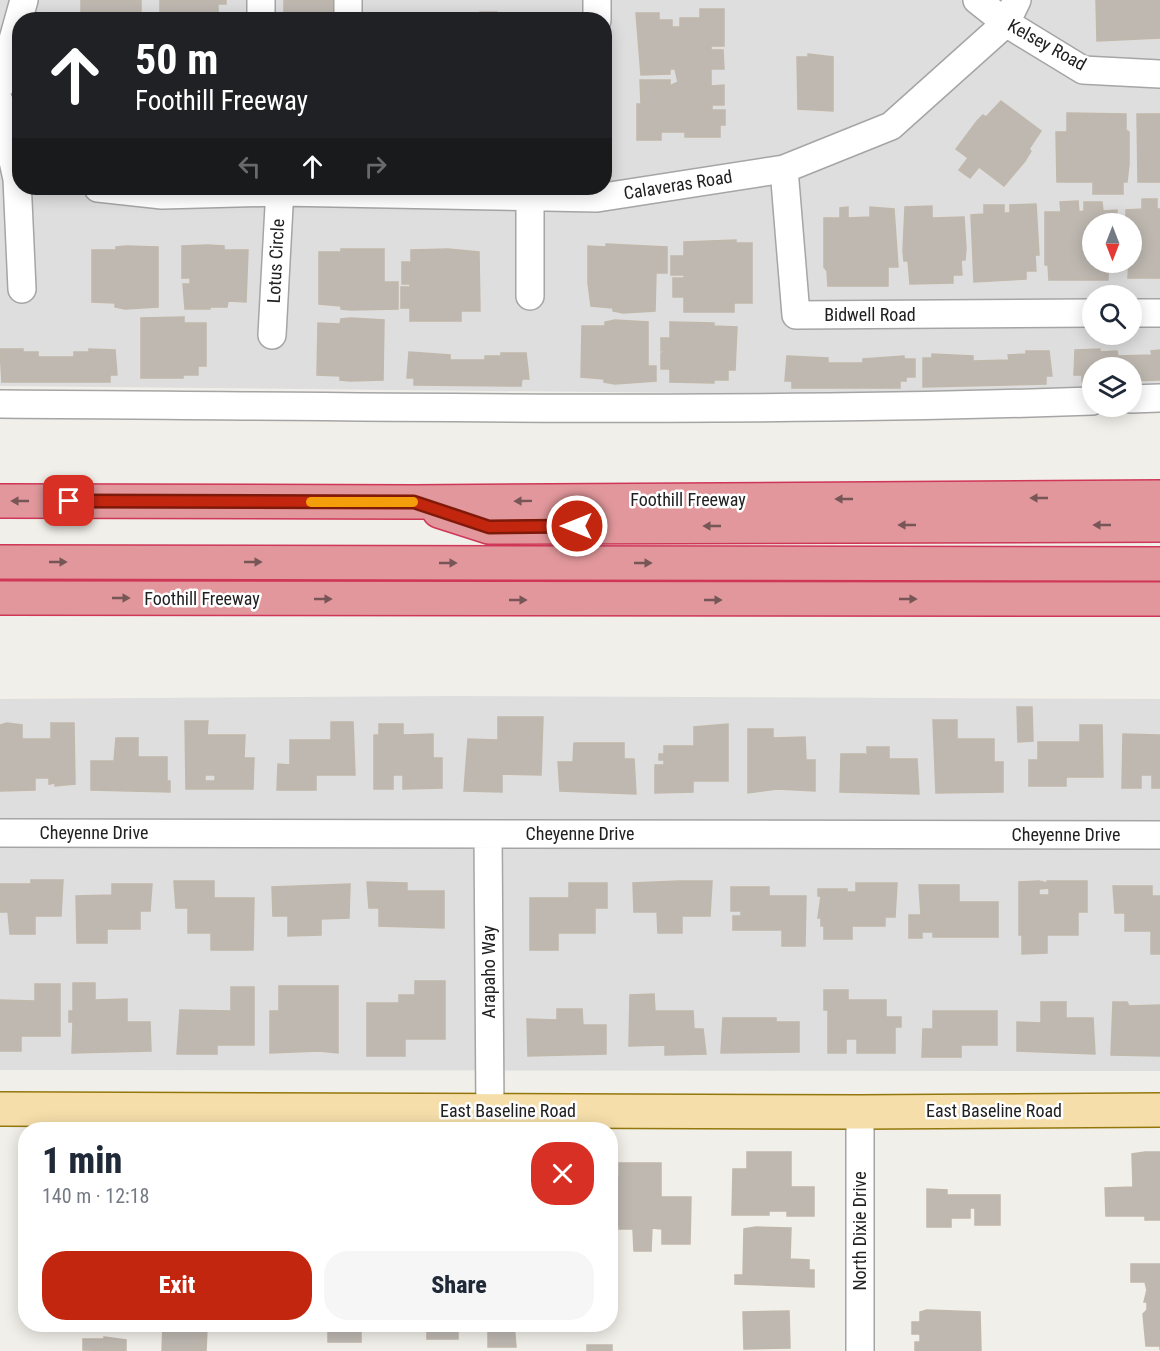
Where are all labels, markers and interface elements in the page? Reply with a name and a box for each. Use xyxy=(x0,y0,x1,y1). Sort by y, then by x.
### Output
street label: Kelsey Road xyxy=(1004,14,1090,75)
text: 50 m xyxy=(135,35,218,84)
icon: ahead xyxy=(36,36,114,114)
text: Foothill Freeway xyxy=(135,85,308,117)
icon: left xyxy=(233,150,266,183)
icon: ahead xyxy=(296,150,329,183)
icon: right xyxy=(359,150,392,183)
street label: Calaveras Road xyxy=(622,166,734,203)
north arrow xyxy=(1082,213,1142,273)
map controls xyxy=(1082,213,1142,417)
street label: Lotus Circle xyxy=(263,218,288,304)
button: search xyxy=(1082,285,1142,345)
street label: Bidwell Road xyxy=(824,304,916,325)
button: layers xyxy=(1082,357,1142,417)
pin xyxy=(43,475,94,526)
icon: arrive xyxy=(52,484,85,517)
street label: Foothill Freeway xyxy=(630,489,746,510)
one-way arrow xyxy=(1029,493,1048,502)
position arrow xyxy=(545,494,609,558)
one-way arrow xyxy=(834,494,853,504)
one-way arrow xyxy=(10,496,29,506)
one-way arrow xyxy=(513,496,532,506)
one-way arrow xyxy=(897,520,916,530)
one-way arrow xyxy=(1092,520,1111,530)
one-way arrow xyxy=(702,521,721,531)
one-way arrow xyxy=(49,557,68,567)
one-way arrow xyxy=(244,557,263,567)
one-way arrow xyxy=(439,558,458,568)
one-way arrow xyxy=(634,558,653,568)
street label: Foothill Freeway xyxy=(144,588,260,609)
one-way arrow xyxy=(112,593,131,603)
one-way arrow xyxy=(314,594,333,604)
one-way arrow xyxy=(899,594,918,604)
one-way arrow xyxy=(509,595,528,605)
one-way arrow xyxy=(704,595,723,605)
street label: Cheyenne Drive xyxy=(40,822,148,843)
street label: Cheyenne Drive xyxy=(526,823,634,844)
street label: Cheyenne Drive xyxy=(1012,824,1120,845)
street label: Arapaho Way xyxy=(478,925,499,1018)
street label: East Baseline Road xyxy=(440,1100,576,1121)
street label: East Baseline Road xyxy=(926,1100,1062,1121)
text: 1 min xyxy=(42,1140,122,1182)
button: close xyxy=(531,1142,594,1205)
street label: North Dixie Drive xyxy=(849,1171,870,1291)
text: 140 m · 12:18 xyxy=(42,1184,149,1208)
button: Exit xyxy=(42,1251,312,1320)
button: Share xyxy=(324,1251,594,1320)

